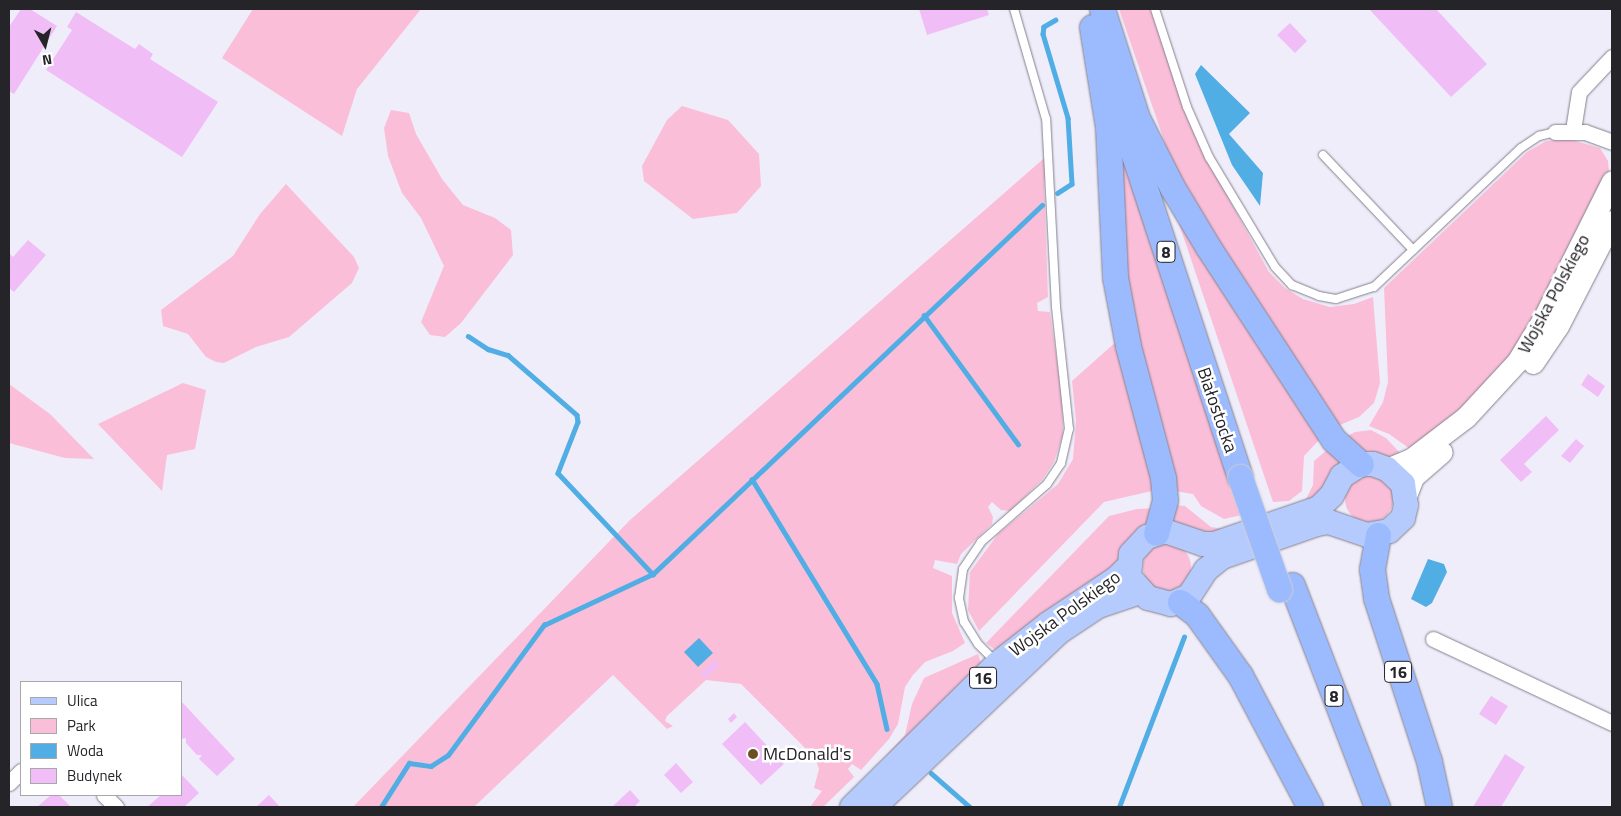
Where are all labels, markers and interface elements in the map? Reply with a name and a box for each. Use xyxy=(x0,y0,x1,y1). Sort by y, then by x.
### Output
north arrow xyxy=(20,20,70,70)
text: N xyxy=(41,49,53,71)
street label: Wojska Polskiego xyxy=(1513,231,1595,357)
road number: 8 xyxy=(1156,238,1176,266)
street label: Białostocka xyxy=(1192,365,1242,455)
street label: Wojska Polskiego xyxy=(1005,566,1125,662)
road number: 16 xyxy=(1383,659,1413,686)
road number: 16 xyxy=(968,664,998,691)
legend xyxy=(20,681,182,796)
road number: 8 xyxy=(1324,682,1344,709)
text: Ulica xyxy=(67,689,97,712)
text: Park xyxy=(67,714,96,737)
text: Woda xyxy=(67,739,103,762)
place label: McDonald's xyxy=(763,743,851,765)
marker: McDonald's xyxy=(747,748,759,760)
text: Budynek xyxy=(67,764,122,787)

